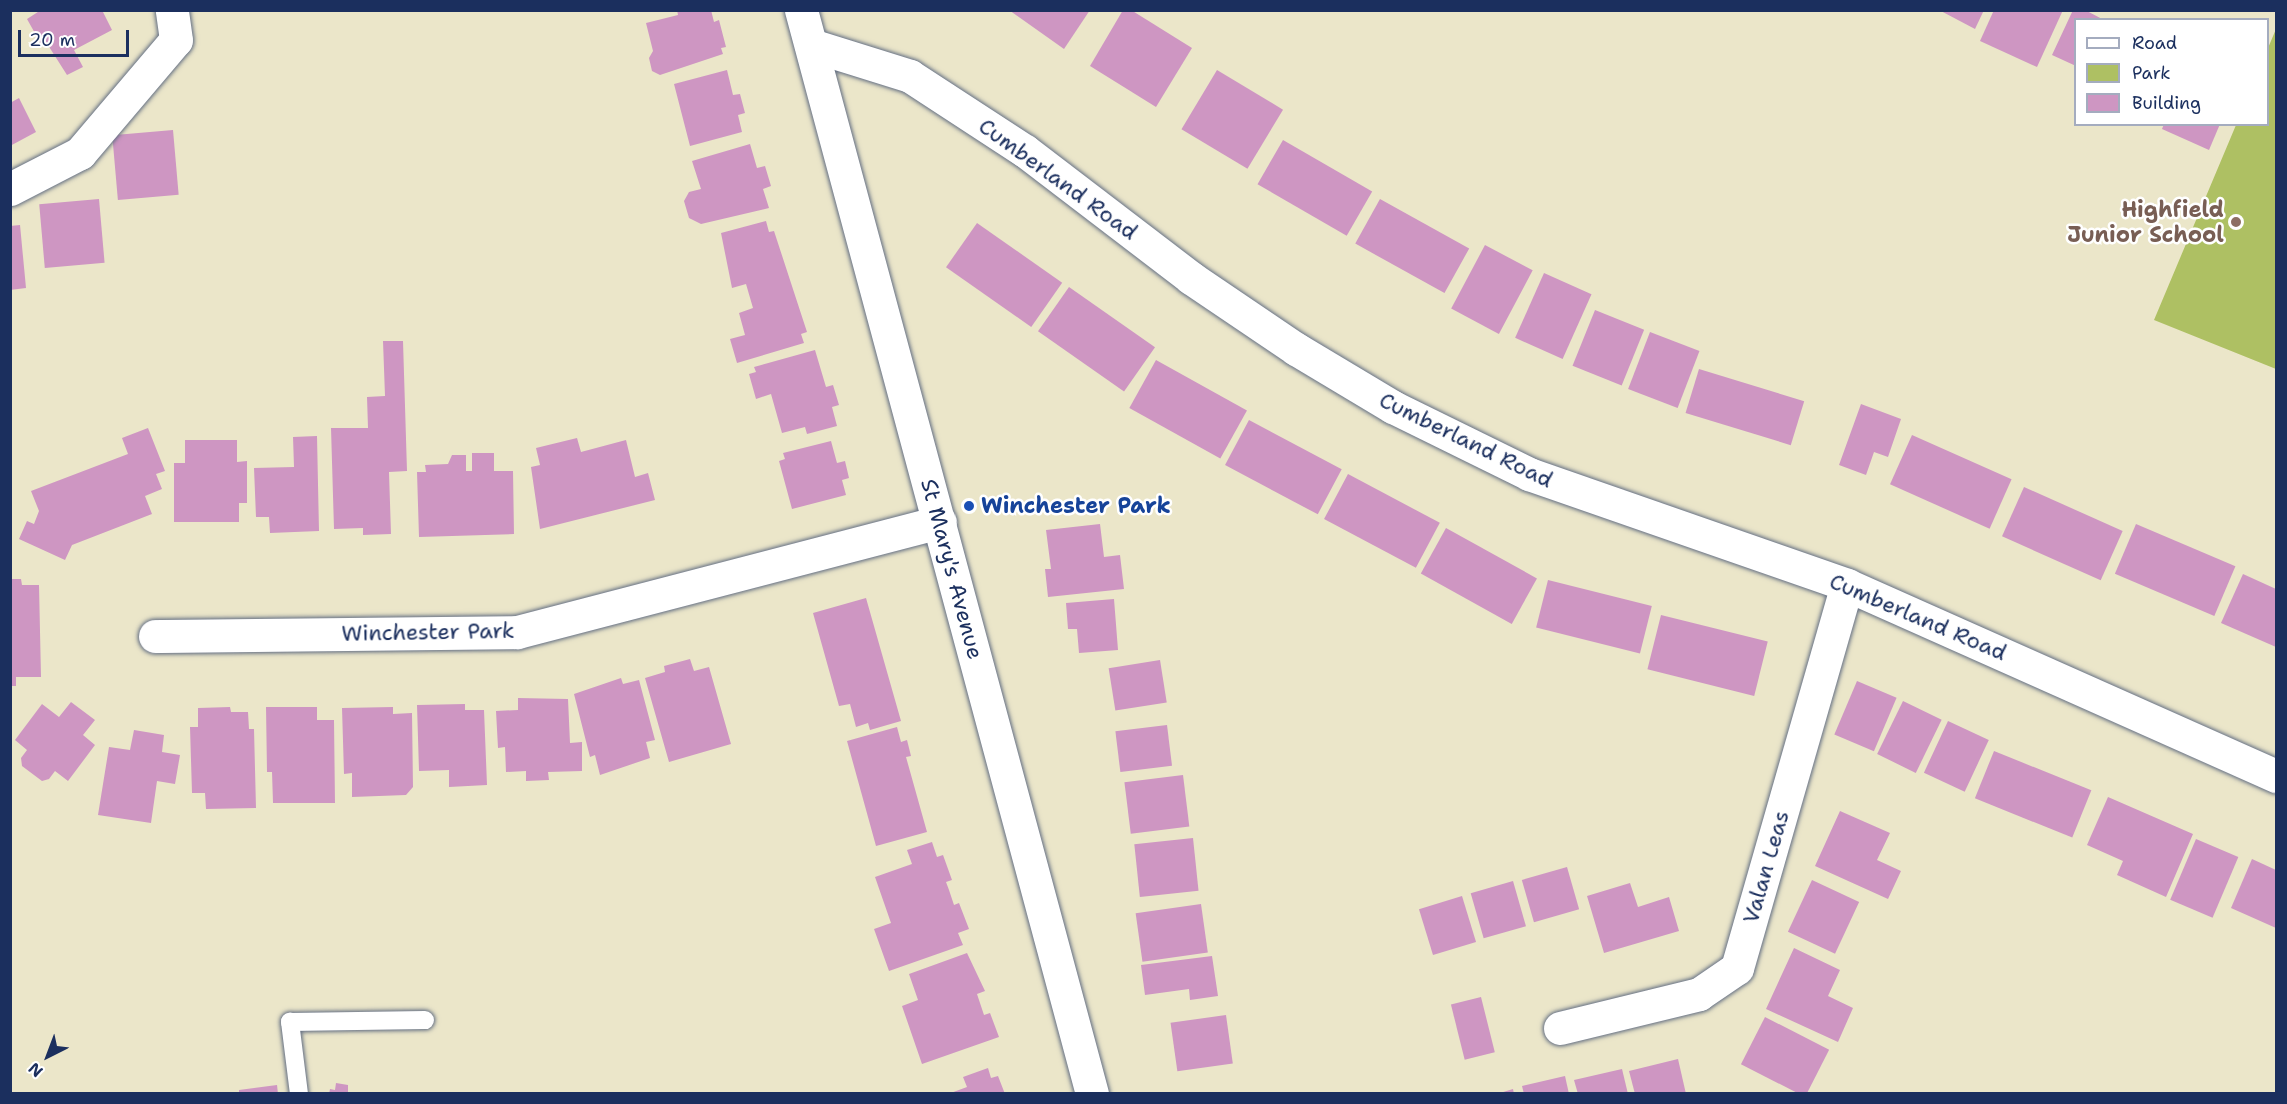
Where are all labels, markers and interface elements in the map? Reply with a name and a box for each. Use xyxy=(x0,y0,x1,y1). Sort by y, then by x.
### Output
scale bar xyxy=(21,18,132,56)
legend xyxy=(2074,18,2269,126)
text: 20 m xyxy=(29,28,75,52)
text: Road xyxy=(2132,31,2177,55)
text: Park xyxy=(2132,61,2171,85)
text: Building xyxy=(2132,91,2201,115)
street label: Cumberland Road xyxy=(974,113,1142,245)
place label: Highfield Junior School xyxy=(2067,196,2224,248)
marker: Highfield Junior School xyxy=(2229,215,2243,229)
street label: Cumberland Road xyxy=(1375,387,1557,493)
street label: St Mary's Avenue xyxy=(915,476,989,662)
place label: Winchester Park xyxy=(981,493,1171,519)
marker: Winchester Park xyxy=(962,499,976,513)
street label: Cumberland Road xyxy=(1826,568,2010,666)
street label: Winchester Park xyxy=(341,617,515,647)
street label: Valan Leas xyxy=(1737,808,1795,926)
north arrow xyxy=(18,1026,78,1086)
text: N xyxy=(24,1058,47,1082)

